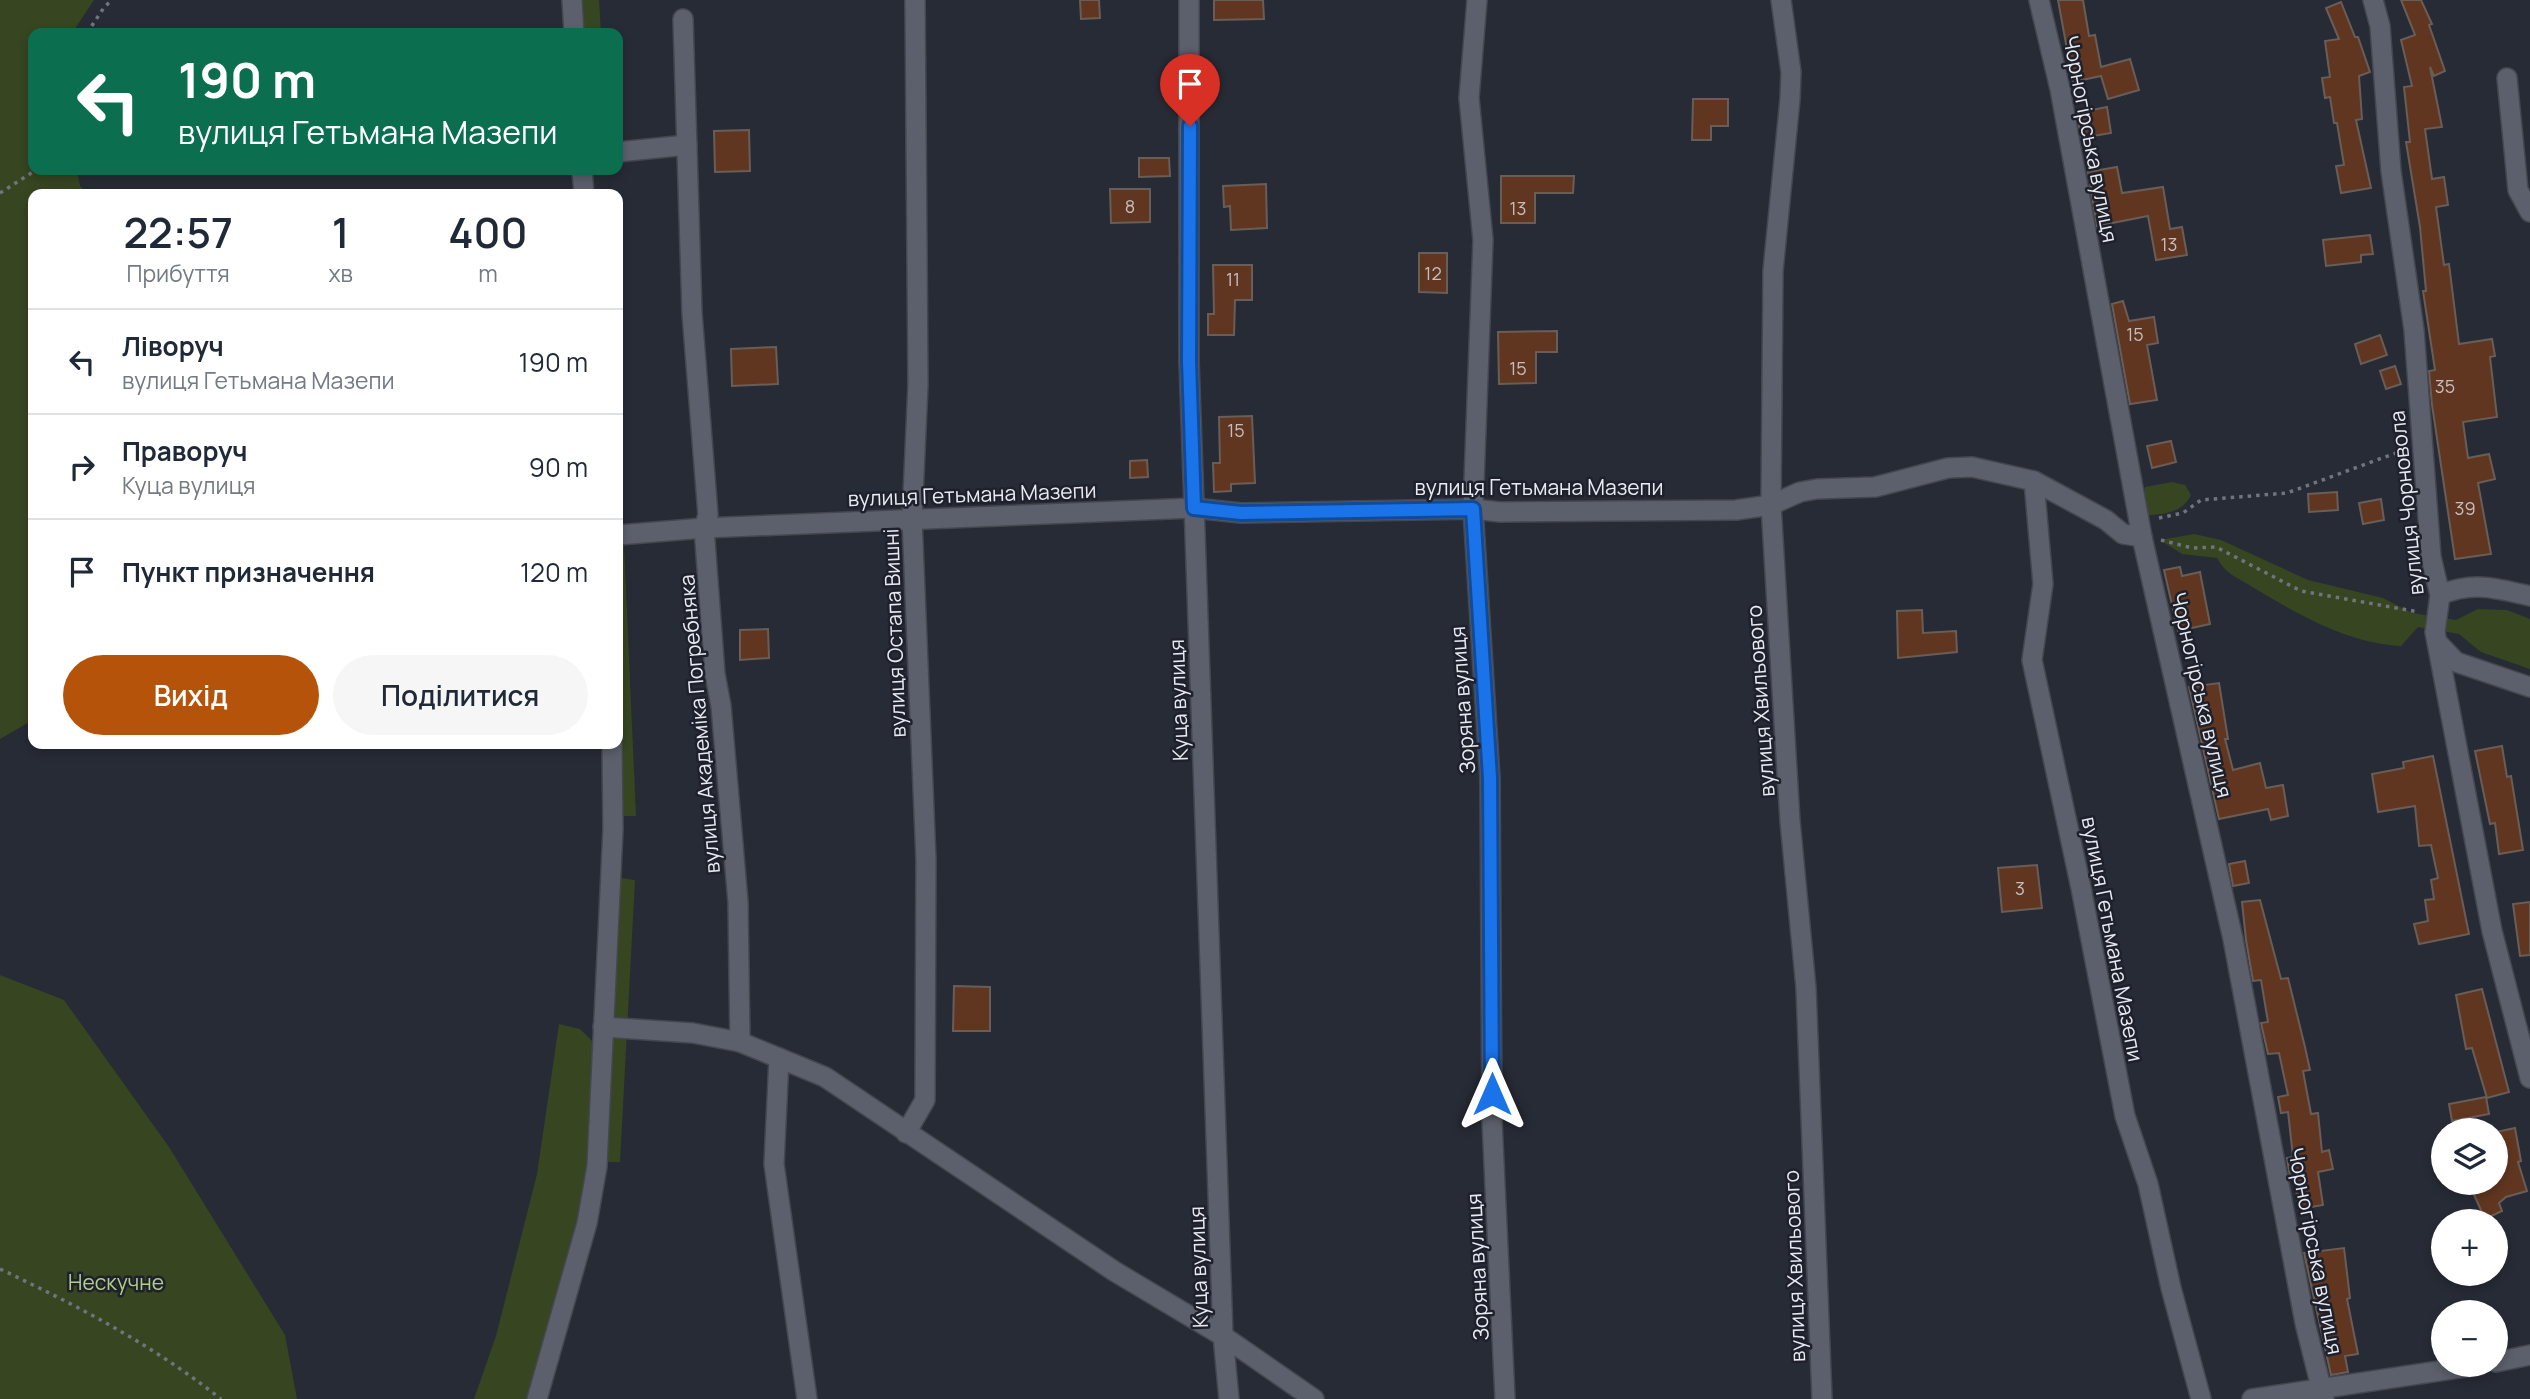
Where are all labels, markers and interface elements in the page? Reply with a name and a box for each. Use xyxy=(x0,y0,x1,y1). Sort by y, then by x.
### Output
street label: Чорногірська вулиця xyxy=(2057,33,2125,245)
text: 190 m xyxy=(178,46,316,113)
pin xyxy=(1160,54,1220,126)
icon: left xyxy=(63,56,154,147)
icon: arrive xyxy=(1171,65,1209,103)
text: вулиця Гетьмана Мазепи xyxy=(178,110,557,154)
house number: 8 xyxy=(1125,194,1135,218)
house number: 13 xyxy=(1510,196,1526,220)
text: 22:57 xyxy=(123,203,233,261)
text: 1 xyxy=(332,203,350,261)
text: 400 xyxy=(448,203,528,261)
house number: 13 xyxy=(2161,232,2177,256)
text: Прибуття xyxy=(127,257,230,289)
text: хв xyxy=(328,257,353,289)
text: m xyxy=(478,257,498,289)
house number: 12 xyxy=(1424,261,1442,285)
house number: 11 xyxy=(1226,267,1240,291)
house number: 15 xyxy=(2126,322,2144,346)
text: Ліворуч xyxy=(122,328,224,364)
icon: left xyxy=(63,343,101,381)
text: 190 m xyxy=(519,344,588,380)
house number: 15 xyxy=(1509,356,1527,380)
text: вулиця Гетьмана Мазепи xyxy=(122,364,395,396)
house number: 35 xyxy=(2435,374,2455,398)
street label: вулиця Чорновола xyxy=(2382,409,2430,597)
house number: 15 xyxy=(1227,418,1245,442)
text: Праворуч xyxy=(122,433,247,469)
icon: right xyxy=(63,448,101,486)
text: 90 m xyxy=(529,449,588,485)
text: Куца вулиця xyxy=(122,469,256,501)
street label: вулиця Гетьмана Мазепи xyxy=(1415,473,1663,501)
street label: вулиця Гетьмана Мазепи xyxy=(847,476,1097,512)
house number: 39 xyxy=(2454,496,2476,520)
street label: вулиця Остапа Вишні xyxy=(876,528,912,738)
icon: arrive xyxy=(63,553,101,591)
text: Пункт призначення xyxy=(122,554,375,590)
text: 120 m xyxy=(520,554,588,590)
street label: вулиця Академіка Погребняка xyxy=(672,573,726,875)
street label: Чорногірська вулиця xyxy=(2165,590,2239,800)
street label: вулиця Хвильового xyxy=(1739,604,1781,798)
street label: Зоряна вулиця xyxy=(1443,625,1481,775)
street label: Куца вулиця xyxy=(1162,639,1194,761)
button: Вихід xyxy=(63,655,319,735)
button: Поділитися xyxy=(333,655,588,735)
street label: вулиця Гетьмана Мазепи xyxy=(2076,814,2150,1064)
house number: 3 xyxy=(2015,876,2025,900)
position arrow xyxy=(1455,1057,1529,1131)
map controls xyxy=(2431,1118,2508,1377)
button: layers xyxy=(2431,1118,2508,1195)
street label: Чорногірська вулиця xyxy=(2282,1145,2350,1357)
street label: вулиця Хвильового xyxy=(1777,1170,1811,1362)
street label: Зоряна вулиця xyxy=(1459,1192,1495,1342)
street label: Куца вулиця xyxy=(1182,1206,1214,1328)
button: + xyxy=(2431,1209,2508,1286)
park label: Нескучне xyxy=(68,1268,164,1296)
button: − xyxy=(2431,1300,2508,1377)

